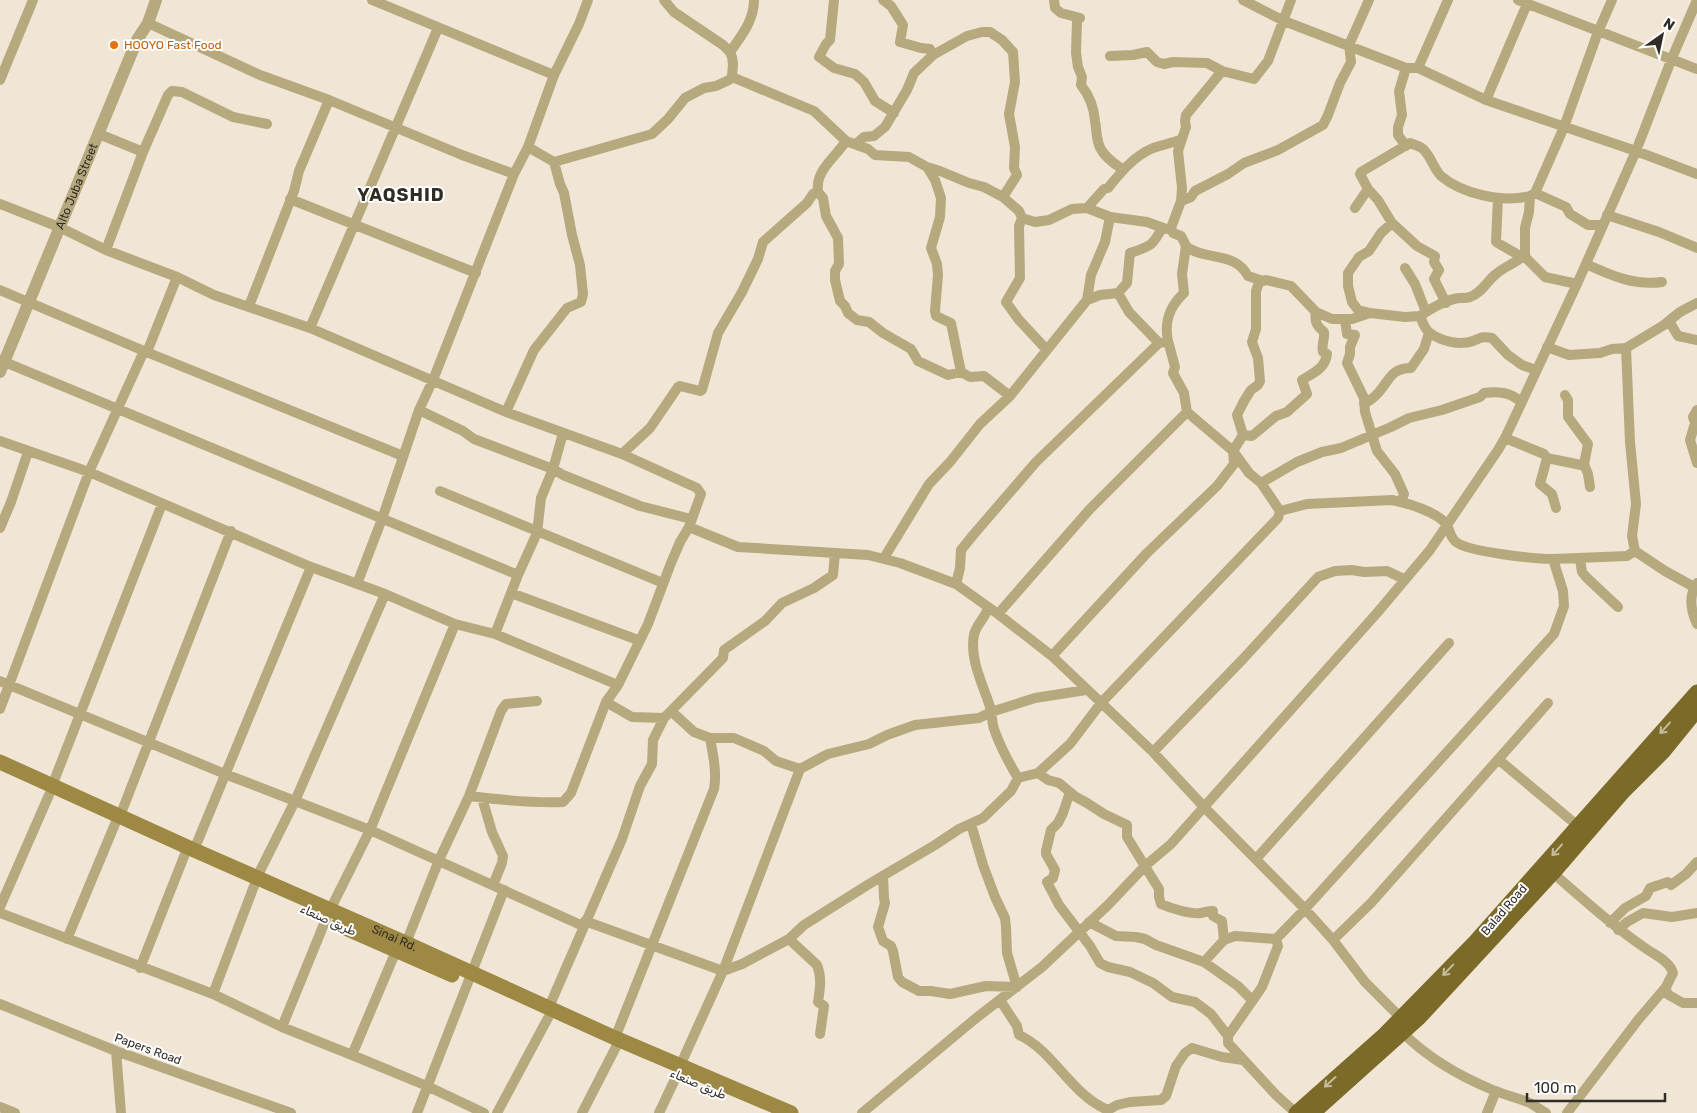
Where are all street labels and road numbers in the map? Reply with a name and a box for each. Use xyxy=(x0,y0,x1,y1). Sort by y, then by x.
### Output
street label: Alto Juba Street xyxy=(53,141,101,231)
street label: Balad Road xyxy=(1478,882,1530,938)
street label: طريق صنعاء xyxy=(297,901,358,940)
street label: Sinai Rd. xyxy=(370,922,419,954)
street label: Papers Road xyxy=(113,1030,183,1068)
street label: طريق صنعاء xyxy=(667,1066,728,1103)

